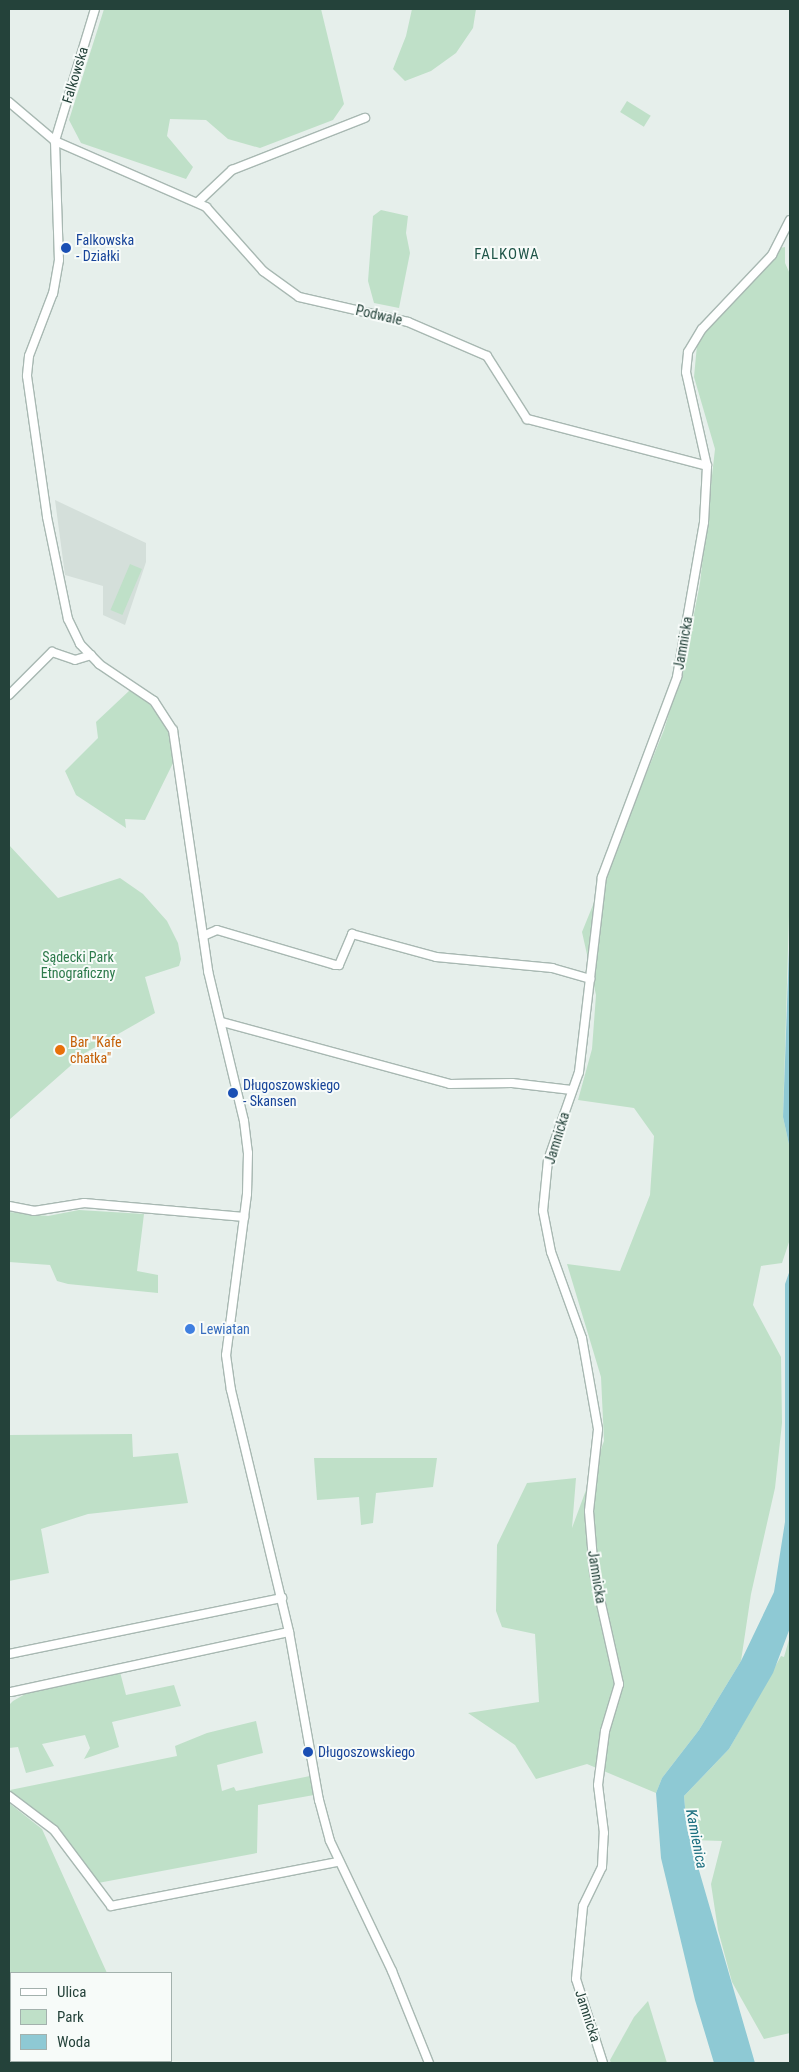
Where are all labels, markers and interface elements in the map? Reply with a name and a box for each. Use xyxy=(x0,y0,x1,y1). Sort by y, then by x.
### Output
street label: Falkowska xyxy=(58,45,92,105)
place label: Falkowska - Działki xyxy=(76,232,134,264)
marker: Falkowska - Działki xyxy=(60,242,72,254)
district label: FALKOWA xyxy=(473,246,541,264)
street label: Podwale xyxy=(354,302,404,328)
street label: Jamnicka xyxy=(670,615,696,671)
park label: Sądecki Park Etnograficzny xyxy=(41,949,115,982)
place label: Bar "Kafe chatka" xyxy=(70,1034,121,1066)
marker: Bar "Kafe chatka" xyxy=(54,1044,66,1056)
place label: Długoszowskiego - Skansen xyxy=(243,1077,340,1110)
marker: Długoszowskiego - Skansen xyxy=(227,1087,239,1099)
street label: Jamnicka xyxy=(541,1110,573,1166)
place label: Lewiatan xyxy=(200,1321,250,1337)
marker: Lewiatan xyxy=(184,1323,196,1335)
street label: Jamnicka xyxy=(585,1549,609,1605)
place label: Długoszowskiego xyxy=(318,1744,415,1760)
marker: Długoszowskiego xyxy=(302,1746,314,1758)
water label: Kamienica xyxy=(681,1808,711,1870)
legend xyxy=(10,1972,172,2062)
text: Ulica xyxy=(57,1983,86,2001)
street label: Jamnicka xyxy=(572,1988,604,2044)
text: Park xyxy=(57,2008,84,2026)
text: Woda xyxy=(57,2033,90,2051)

